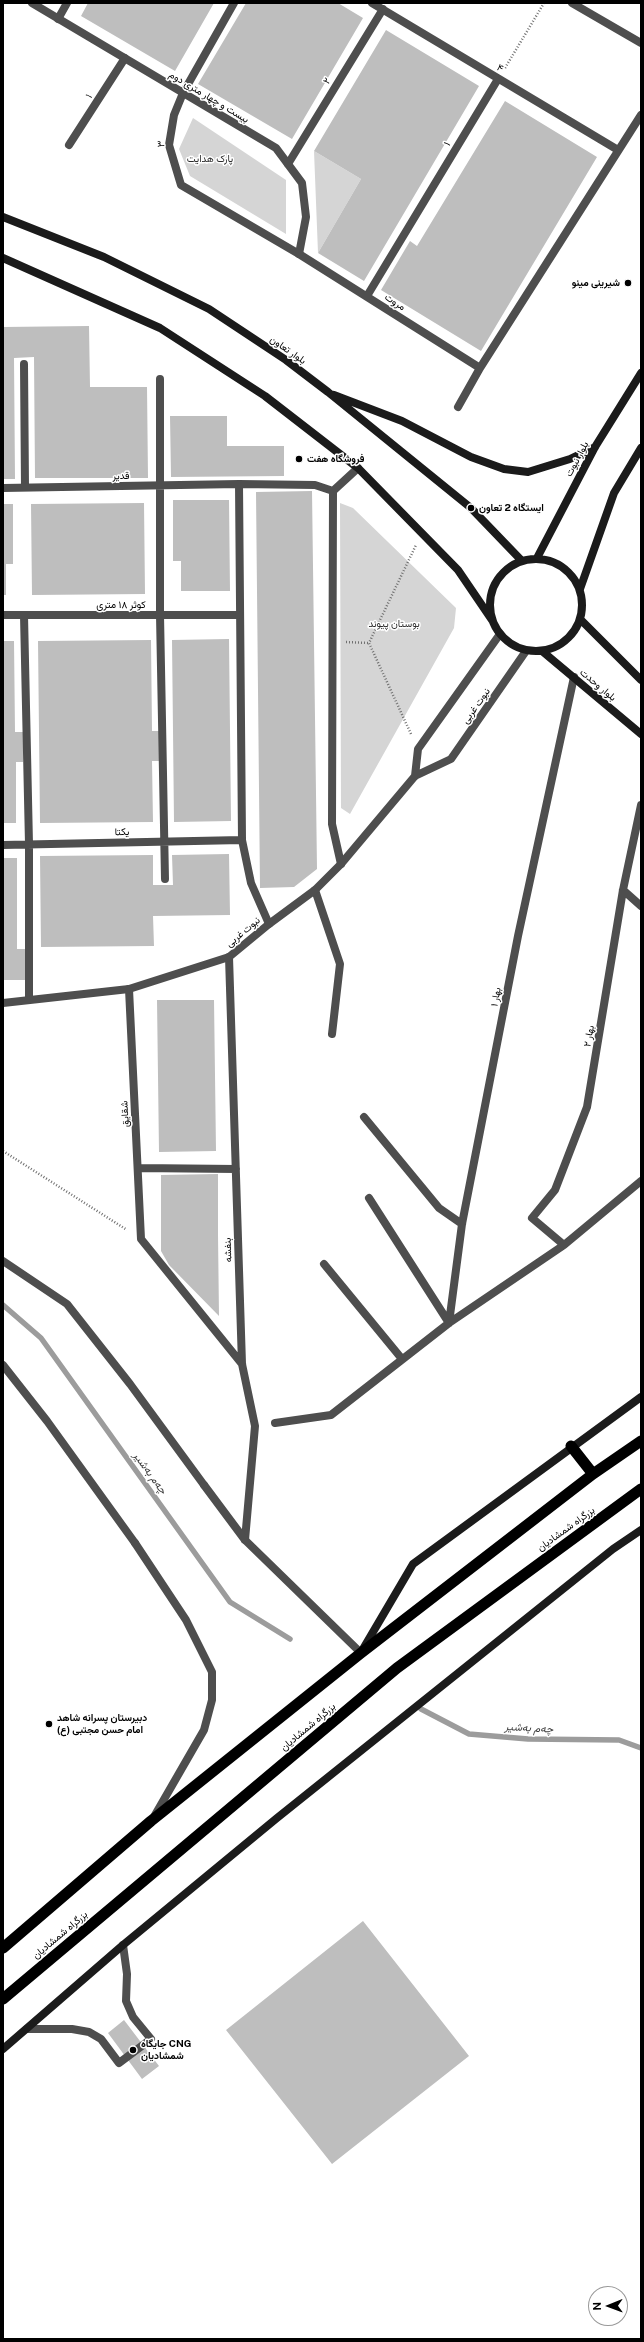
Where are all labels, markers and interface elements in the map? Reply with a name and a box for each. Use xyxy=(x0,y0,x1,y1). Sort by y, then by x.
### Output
street label: ۴ xyxy=(494,61,506,75)
street label: بیست و چهار متری دوم xyxy=(167,68,251,126)
street label: ۲ xyxy=(321,76,333,86)
street label: ۱ xyxy=(83,92,95,100)
street label: ۱ xyxy=(441,140,453,148)
street label: ۳ xyxy=(155,141,167,147)
park label: پارک‌ هدایت xyxy=(187,153,233,165)
place label: شیرینی مینو xyxy=(572,277,620,289)
marker: شیرینی مینو xyxy=(623,278,633,288)
street label: مروت xyxy=(382,291,408,313)
street label: بلوار تعاون xyxy=(268,333,308,367)
street label: بلوار نبوت xyxy=(563,439,591,479)
place label: فروشگاه هفت xyxy=(307,453,365,465)
marker: فروشگاه هفت xyxy=(294,454,304,464)
street label: قدیر xyxy=(112,470,130,482)
place label: ایستگاه 2 تعاون xyxy=(479,502,544,514)
marker: ایستگاه 2 تعاون xyxy=(466,503,476,513)
street label: کوثر ۱۸ متری xyxy=(96,599,146,611)
park label: بوستان پیوند xyxy=(368,618,420,630)
street label: بلوار وحدت xyxy=(577,666,619,704)
street label: نبوت غربی xyxy=(459,686,493,726)
street label: یکتا xyxy=(115,826,129,838)
street label: نبوت غربی xyxy=(223,914,263,950)
street label: بهار ۱ xyxy=(488,986,504,1008)
street label: بهار ۲ xyxy=(581,1024,597,1048)
street label: شقایق xyxy=(118,1101,132,1127)
street label: بنفشه xyxy=(222,1237,234,1263)
water label: چەم بەشیر xyxy=(130,1449,170,1497)
street label: بزرگراه شمشادیان xyxy=(535,1504,597,1554)
street label: بزرگراه شمشادیان xyxy=(278,1701,338,1753)
place label: دبیرستان پسرانه شاهد امام حسن مجتبی (ع) xyxy=(57,1712,147,1736)
marker: دبیرستان پسرانه شاهد امام حسن مجتبی (ع) xyxy=(44,1719,54,1729)
water label: چەم بەشیر xyxy=(504,1720,554,1736)
street label: بزرگراه شمشادیان xyxy=(30,1909,90,1961)
place label: جایگاه CNG شمشادیان xyxy=(141,2038,191,2062)
marker: جایگاه CNG شمشادیان xyxy=(128,2045,138,2055)
north arrow xyxy=(588,2286,628,2326)
text: N xyxy=(591,2302,603,2311)

